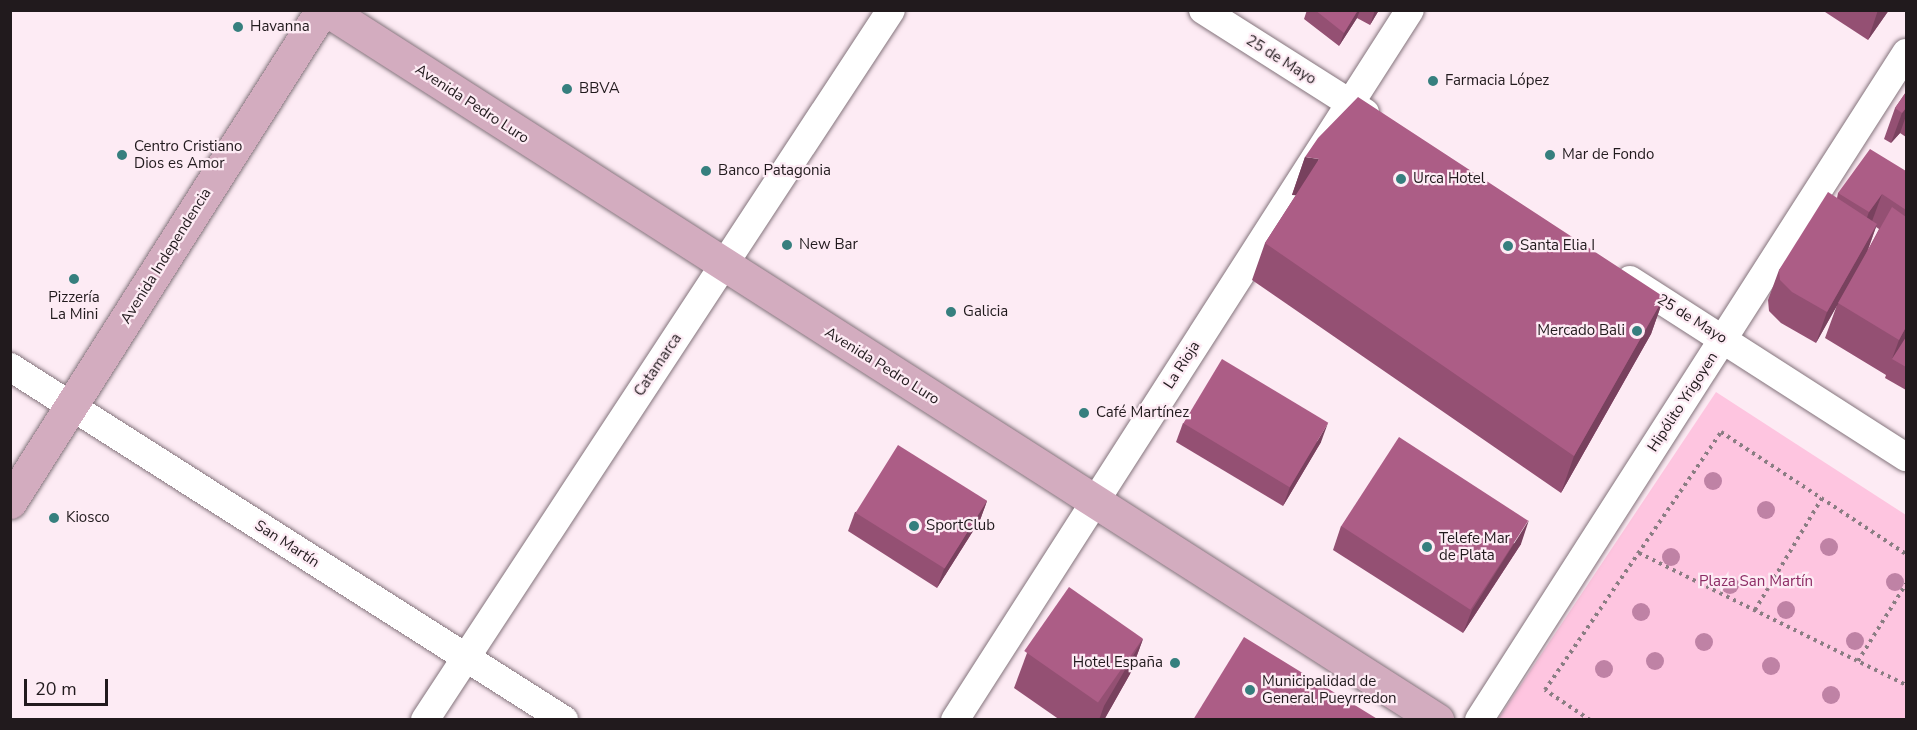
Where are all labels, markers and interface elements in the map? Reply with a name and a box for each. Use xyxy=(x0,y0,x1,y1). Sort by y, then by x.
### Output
place label: Havanna xyxy=(250,18,310,36)
marker: Havanna xyxy=(231,20,245,34)
street label: 25 de Mayo xyxy=(1243,31,1319,89)
street label: Avenida Pedro Luro xyxy=(412,60,532,148)
place label: Farmacia López xyxy=(1445,72,1549,90)
marker: Farmacia López xyxy=(1426,74,1440,88)
place label: BBVA xyxy=(579,80,620,98)
marker: BBVA xyxy=(560,82,574,96)
place label: Centro Cristiano Dios es Amor xyxy=(134,137,242,172)
place label: Mar de Fondo xyxy=(1562,146,1654,164)
marker: Centro Cristiano Dios es Amor xyxy=(115,148,129,162)
marker: Mar de Fondo xyxy=(1543,148,1557,162)
place label: Banco Patagonia xyxy=(718,162,831,180)
marker: Banco Patagonia xyxy=(699,164,713,178)
place label: Urca Hotel xyxy=(1413,170,1485,188)
marker: Urca Hotel xyxy=(1394,172,1408,186)
street label: Avenida Independencia xyxy=(117,185,215,327)
place label: New Bar xyxy=(799,236,858,254)
place label: Santa Elia I xyxy=(1520,237,1595,255)
marker: New Bar xyxy=(780,238,794,252)
marker: Santa Elia I xyxy=(1501,239,1515,253)
marker: Pizzería La Mini xyxy=(67,272,81,286)
place label: Pizzería La Mini xyxy=(48,288,100,323)
street label: 25 de Mayo xyxy=(1654,290,1730,348)
place label: Galicia xyxy=(963,303,1008,321)
marker: Galicia xyxy=(944,305,958,319)
place label: Mercado Bali xyxy=(1537,322,1625,340)
street label: Avenida Pedro Luro xyxy=(821,323,943,409)
marker: Mercado Bali xyxy=(1630,324,1644,338)
street label: Catamarca xyxy=(630,330,686,400)
street label: La Rioja xyxy=(1160,338,1204,392)
street label: Hipólito Yrigoyen xyxy=(1644,349,1722,455)
place label: Café Martínez xyxy=(1096,404,1189,422)
marker: Café Martínez xyxy=(1077,406,1091,420)
place label: Kiosco xyxy=(66,509,110,527)
marker: Kiosco xyxy=(47,511,61,525)
street label: San Martín xyxy=(251,516,323,572)
place label: SportClub xyxy=(926,517,995,535)
marker: SportClub xyxy=(907,519,921,533)
place label: Telefe Mar de Plata xyxy=(1439,529,1510,564)
marker: Telefe Mar de Plata xyxy=(1420,540,1434,554)
park label: Plaza San Martín xyxy=(1699,573,1813,591)
place label: Hotel España xyxy=(1073,654,1163,672)
marker: Hotel España xyxy=(1168,656,1182,670)
scale bar xyxy=(27,667,111,705)
place label: Municipalidad de General Pueyrredon xyxy=(1262,672,1397,707)
text: 20 m xyxy=(35,677,77,701)
marker: Municipalidad de General Pueyrredon xyxy=(1243,683,1257,697)

